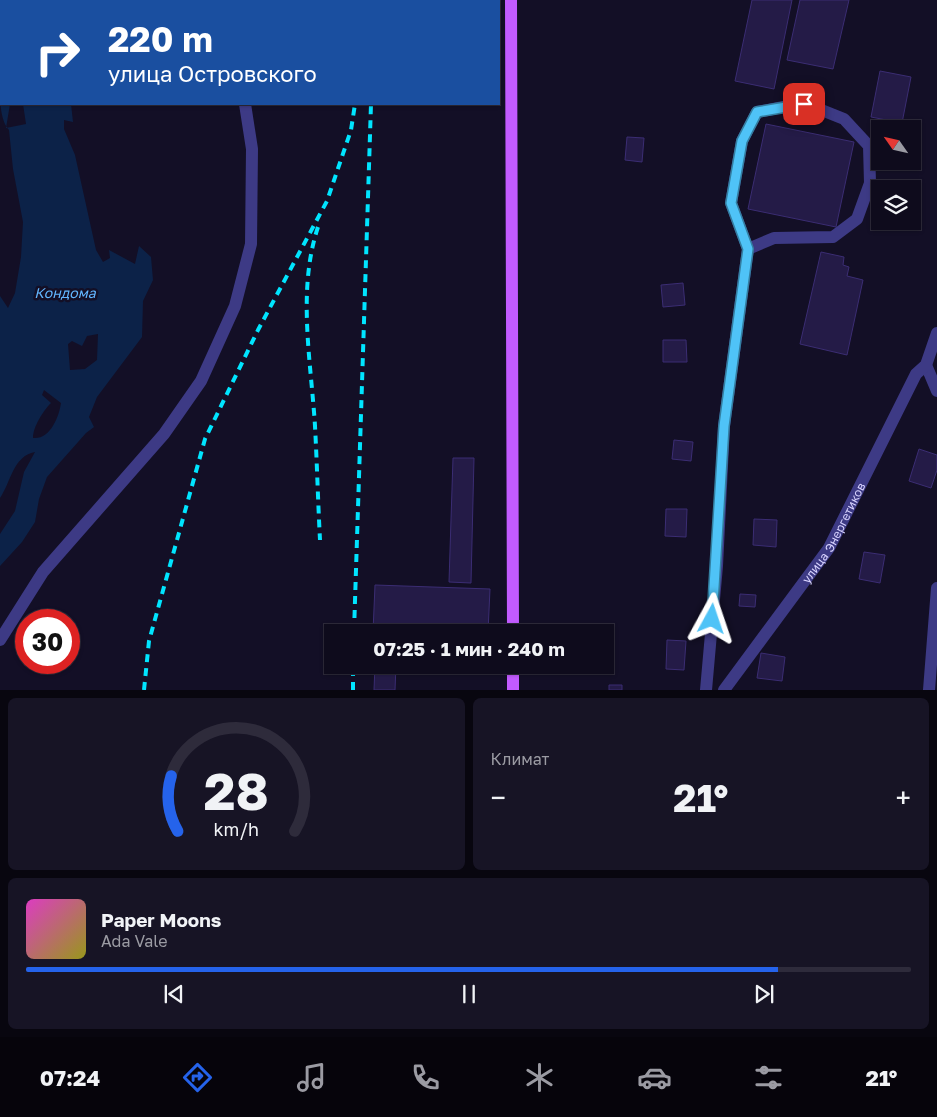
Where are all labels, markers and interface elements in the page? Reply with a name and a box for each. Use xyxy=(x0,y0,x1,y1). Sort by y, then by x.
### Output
text: 220 m xyxy=(108,18,213,60)
icon: right xyxy=(25,20,90,85)
text: улица Островского xyxy=(108,60,317,87)
pin xyxy=(783,83,825,125)
icon: arrive xyxy=(790,90,818,118)
north arrow xyxy=(871,120,921,170)
map controls xyxy=(871,120,921,230)
button: layers xyxy=(871,180,921,230)
water label: Кондома xyxy=(34,284,97,301)
street label: улица Энергетиков xyxy=(798,480,868,586)
position arrow xyxy=(685,592,737,644)
speed limit sign: 30 xyxy=(15,609,80,674)
text: 07:25 · 1 мин · 240 m xyxy=(373,637,565,660)
text: Климат xyxy=(491,749,549,769)
text: 28 xyxy=(204,759,269,821)
text: 21° xyxy=(673,775,728,820)
text: − xyxy=(491,781,506,814)
text: + xyxy=(896,781,911,814)
text: km/h xyxy=(214,818,259,840)
text: Paper Moons xyxy=(101,908,221,931)
text: Ada Vale xyxy=(101,931,167,951)
icon: previous xyxy=(160,980,188,1008)
icon: pause xyxy=(455,980,483,1008)
icon: next xyxy=(750,980,778,1008)
icon: directions xyxy=(180,1060,215,1095)
icon: music xyxy=(294,1060,329,1095)
icon: phone xyxy=(408,1060,443,1095)
icon: climate xyxy=(522,1060,557,1095)
icon: car xyxy=(637,1060,672,1095)
icon: filters xyxy=(751,1060,786,1095)
text: 07:24 xyxy=(40,1064,100,1091)
text: 21° xyxy=(865,1064,897,1091)

